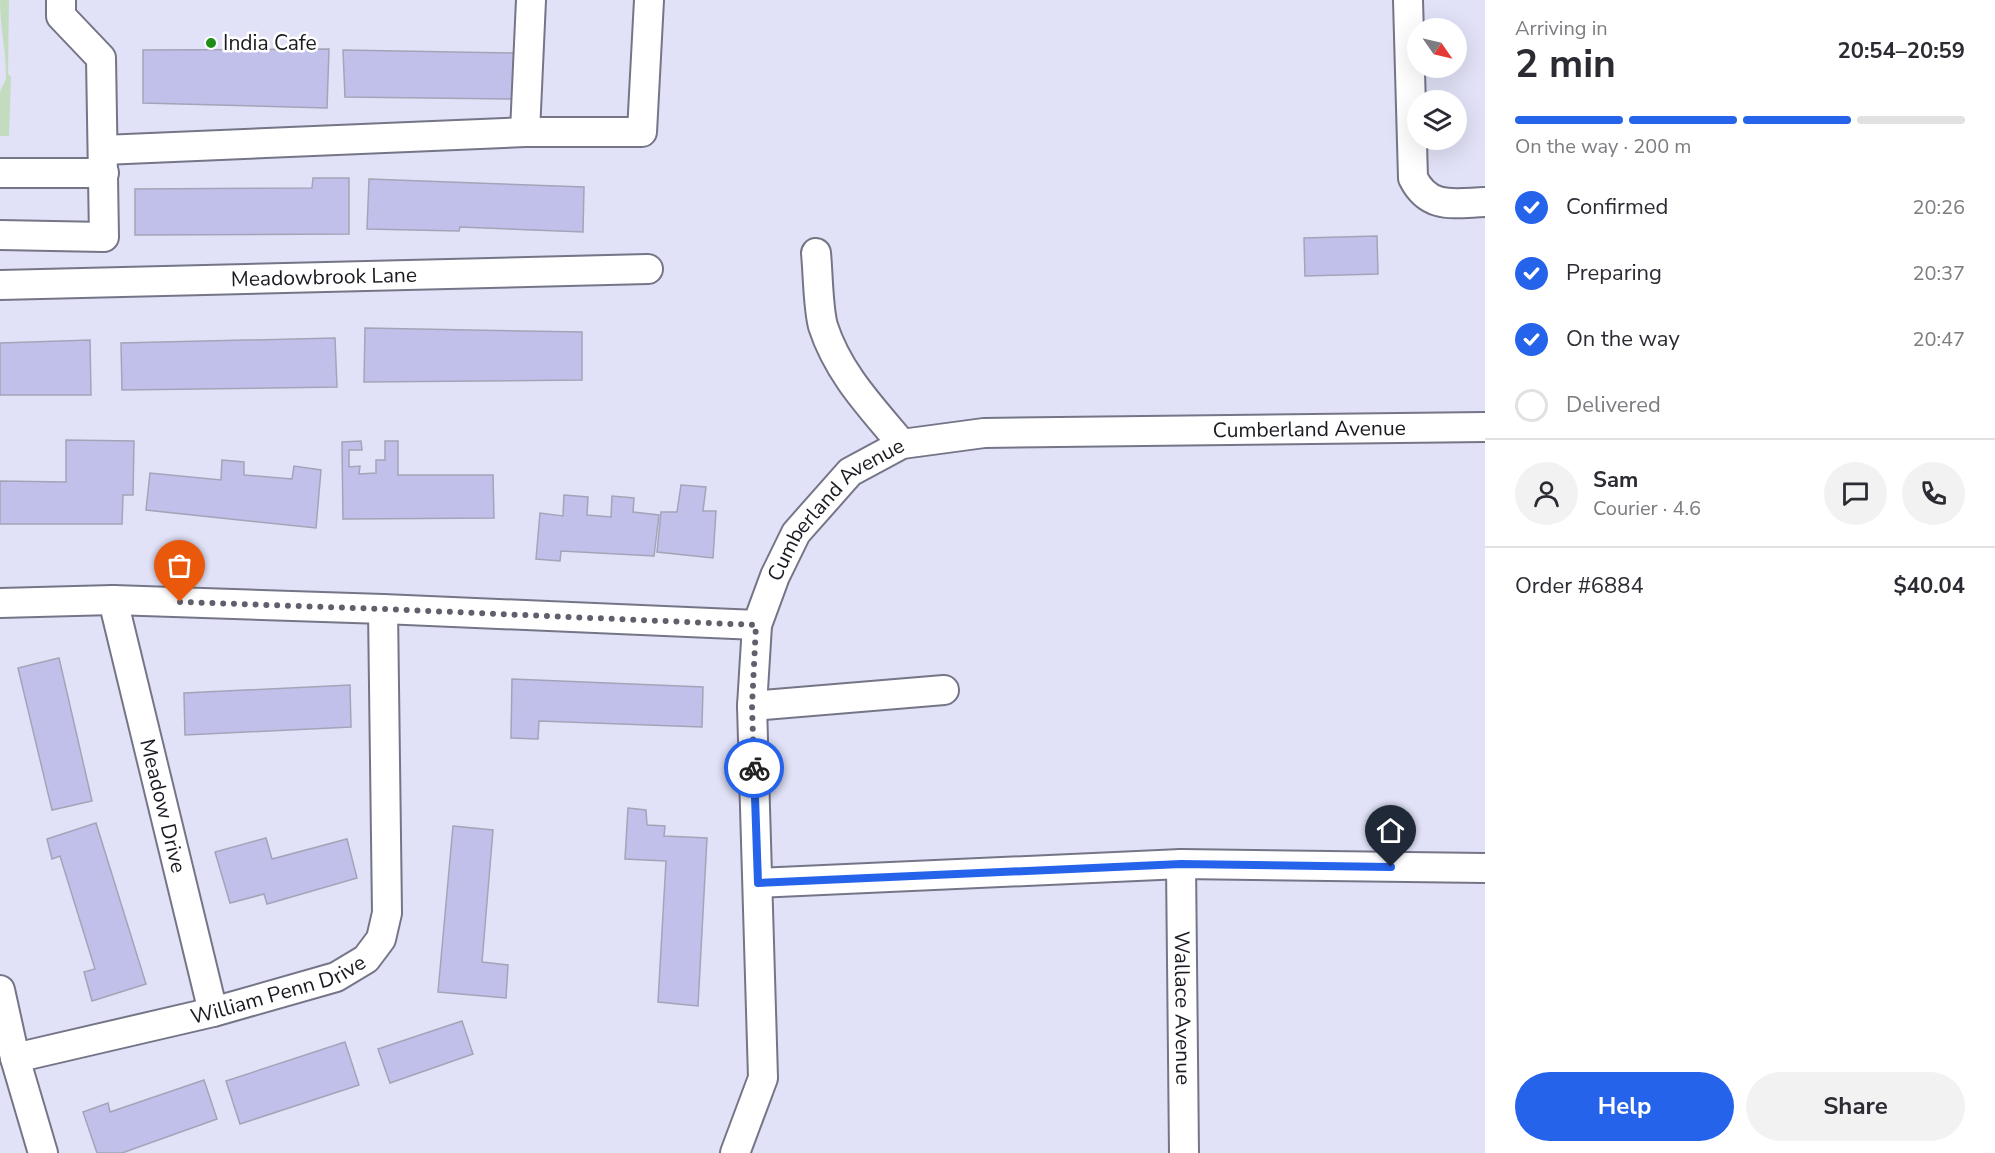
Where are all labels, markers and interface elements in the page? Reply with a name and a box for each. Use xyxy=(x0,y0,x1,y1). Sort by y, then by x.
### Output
text: Arriving in xyxy=(1515,15,1608,42)
north arrow xyxy=(1407,18,1467,78)
map controls xyxy=(1407,18,1467,150)
place label: India Cafe xyxy=(223,29,317,57)
marker: India Cafe xyxy=(204,36,218,50)
text: 20:54–20:59 xyxy=(1837,36,1965,66)
text: 2 min xyxy=(1515,38,1616,91)
button: layers xyxy=(1407,90,1467,150)
text: On the way · 200 m xyxy=(1515,133,1691,160)
icon: check xyxy=(1515,191,1548,224)
text: Confirmed xyxy=(1566,192,1668,222)
text: 20:26 xyxy=(1912,194,1965,221)
icon: check xyxy=(1515,257,1548,290)
text: Preparing xyxy=(1566,258,1662,288)
text: 20:37 xyxy=(1912,260,1965,287)
street label: Meadowbrook Lane xyxy=(230,261,417,293)
icon: check xyxy=(1515,323,1548,356)
text: On the way xyxy=(1566,324,1680,354)
text: 20:47 xyxy=(1912,326,1965,353)
text: Delivered xyxy=(1566,390,1661,420)
street label: Cumberland Avenue xyxy=(1213,414,1406,444)
street label: Cumberland Avenue xyxy=(761,431,909,586)
button: person xyxy=(1515,462,1578,525)
button: chat xyxy=(1824,462,1887,525)
button: phone xyxy=(1902,462,1965,525)
text: Sam xyxy=(1593,465,1638,495)
text: Courier · 4.6 xyxy=(1593,495,1701,522)
pin xyxy=(154,540,205,602)
icon: bag xyxy=(163,549,196,582)
text: Order #6884 xyxy=(1515,571,1644,601)
text: $40.04 xyxy=(1894,571,1965,601)
street label: Meadow Drive xyxy=(133,736,193,876)
courier xyxy=(724,738,784,798)
icon: bike xyxy=(738,752,771,785)
pin xyxy=(1365,805,1416,867)
icon: home xyxy=(1374,814,1407,847)
street label: Wallace Avenue xyxy=(1168,931,1197,1085)
street label: William Penn Drive xyxy=(188,948,371,1031)
button: Help xyxy=(1515,1072,1734,1141)
button: Share xyxy=(1746,1072,1965,1141)

